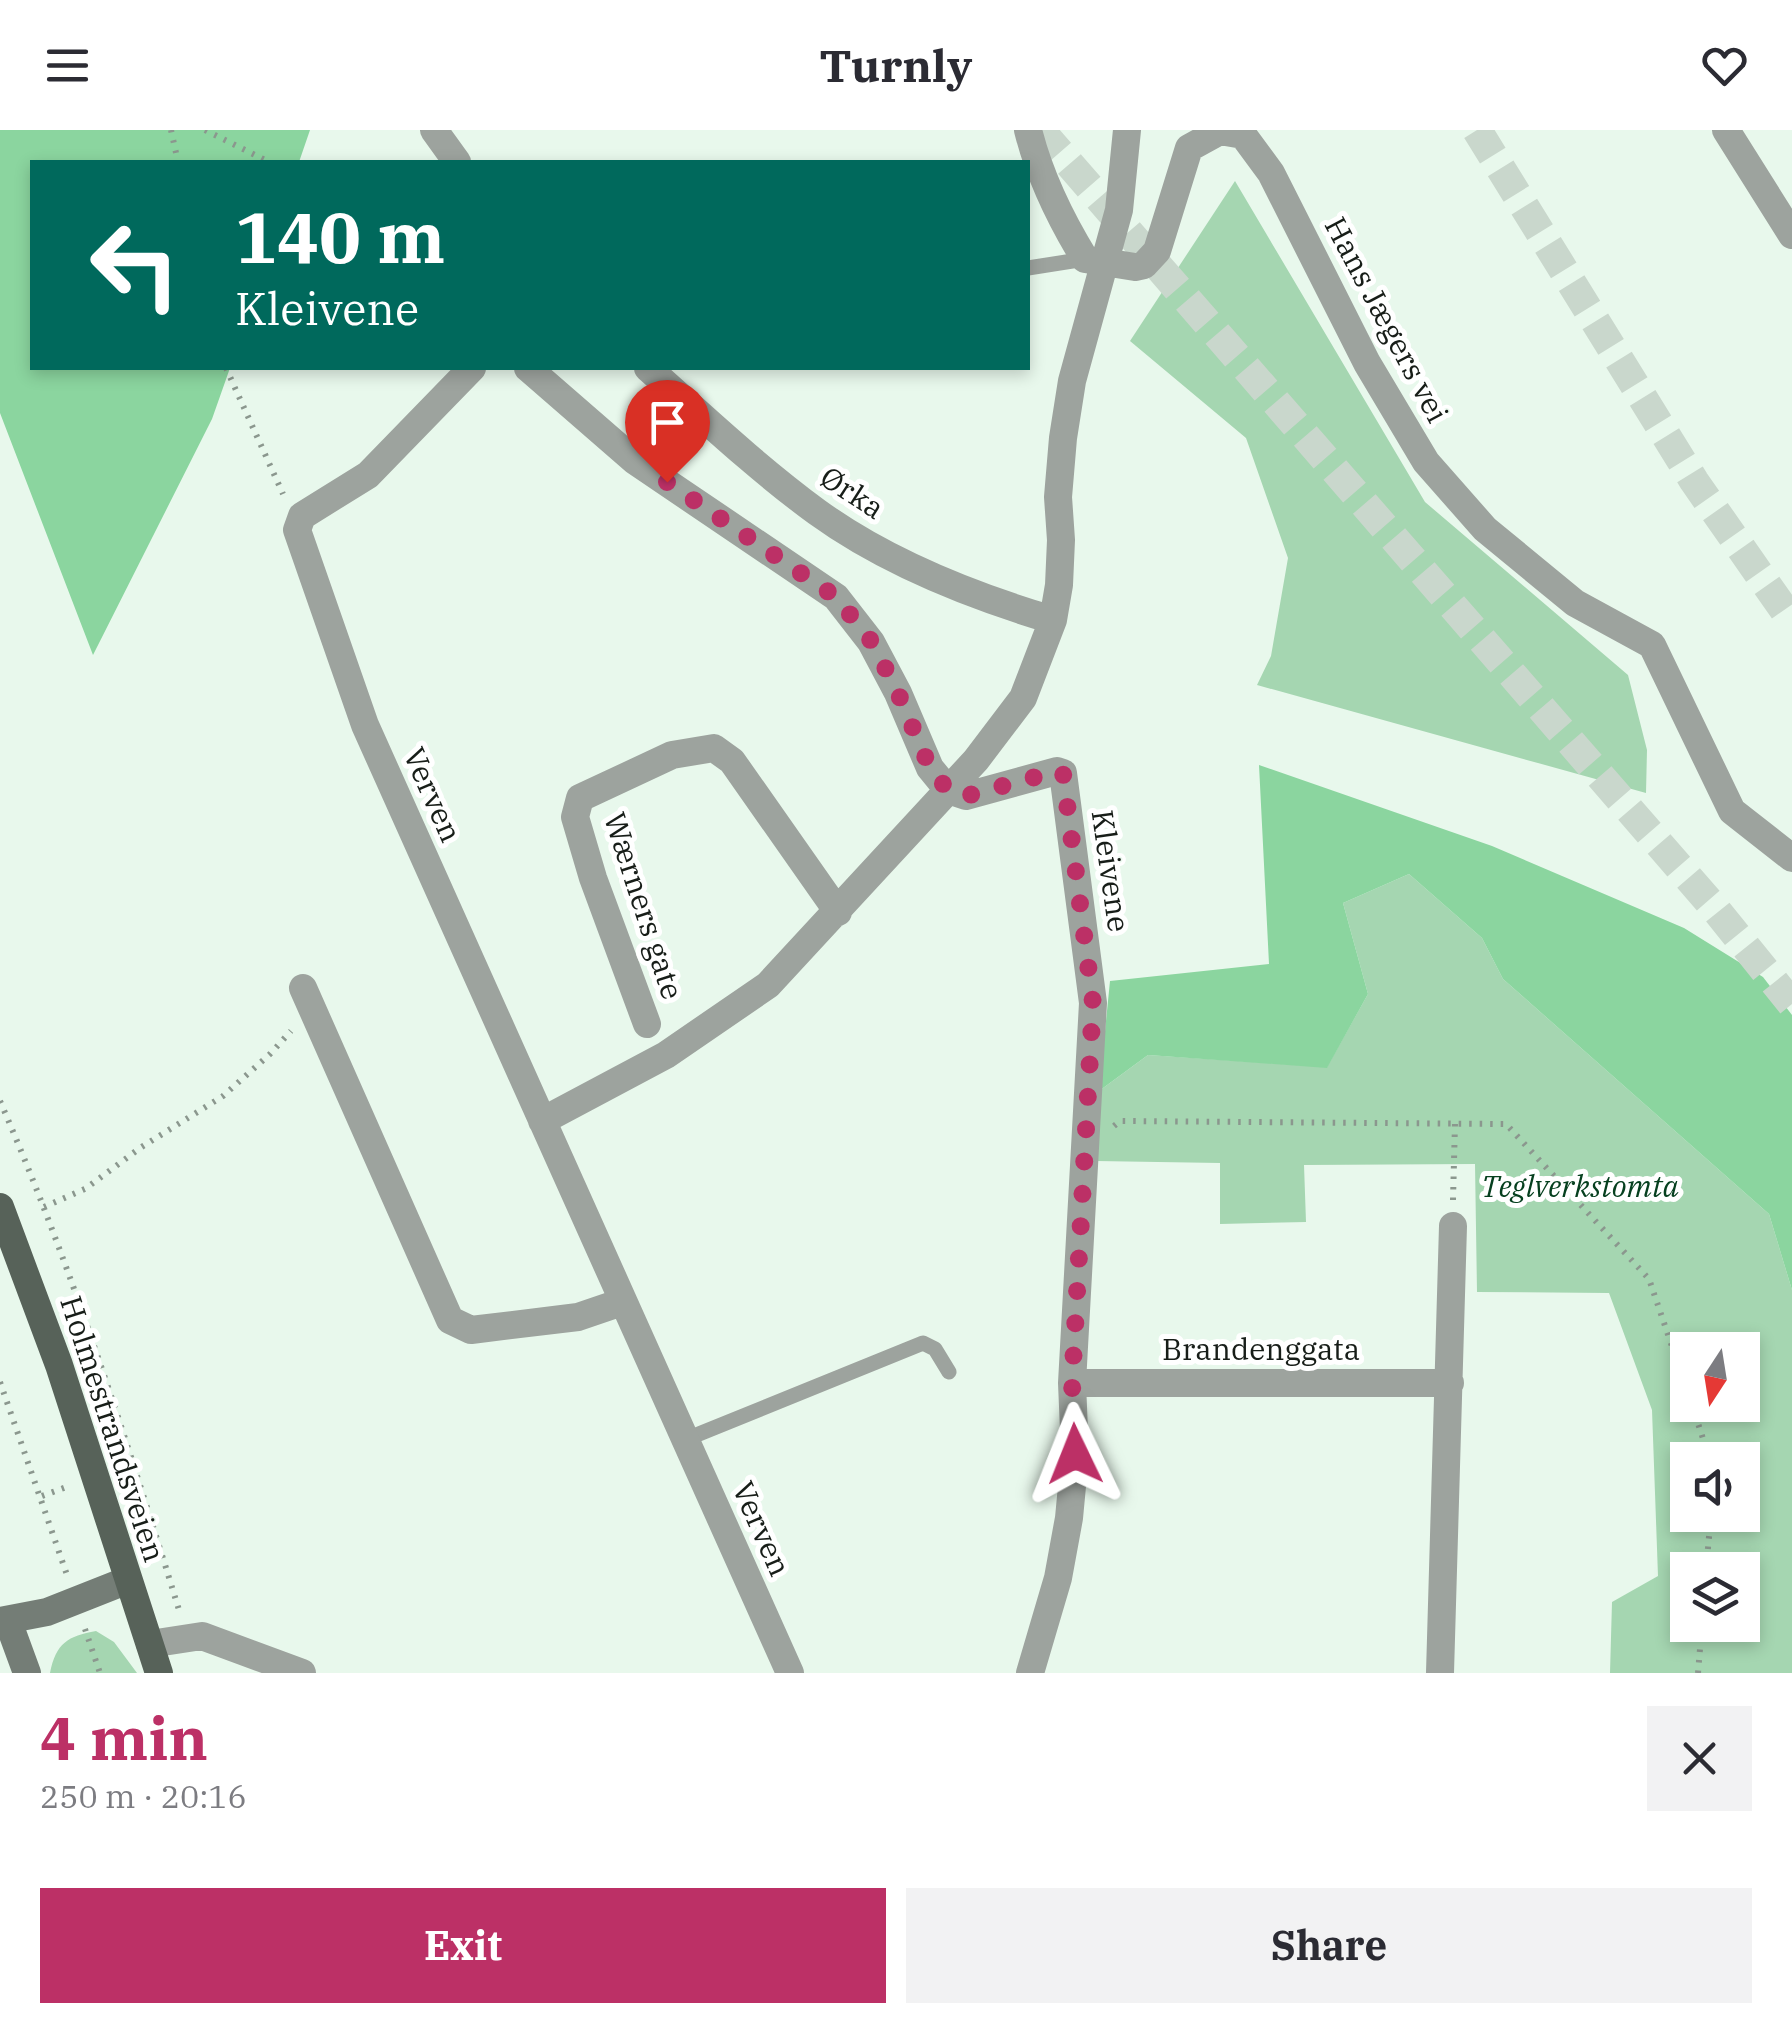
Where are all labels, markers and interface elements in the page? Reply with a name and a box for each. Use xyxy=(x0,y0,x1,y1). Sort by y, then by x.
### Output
text: Turnly xyxy=(820,36,972,94)
icon: menu xyxy=(40,38,95,93)
icon: heart xyxy=(1697,38,1752,93)
text: 140 m xyxy=(235,191,445,282)
icon: left xyxy=(70,200,200,330)
street label: Hans Jægers vei xyxy=(1317,210,1458,429)
text: Kleivene xyxy=(235,279,419,337)
pin xyxy=(625,380,710,483)
icon: arrive xyxy=(640,395,695,450)
street label: Ørka xyxy=(813,457,892,527)
street label: Verven xyxy=(395,741,471,848)
street label: Wærners gate xyxy=(596,807,693,1004)
street label: Kleivene xyxy=(1084,807,1139,934)
park label: Teglverkstomta xyxy=(1481,1166,1679,1205)
street label: Holmestrandsveien xyxy=(52,1291,175,1566)
street label: Brandenggata xyxy=(1162,1329,1360,1368)
north arrow xyxy=(1670,1332,1760,1422)
map controls xyxy=(1670,1332,1760,1642)
position arrow xyxy=(1023,1402,1127,1506)
button: sound xyxy=(1670,1442,1760,1532)
street label: Verven xyxy=(724,1475,800,1582)
button: layers xyxy=(1670,1552,1760,1642)
text: 4 min xyxy=(40,1698,208,1777)
button: close xyxy=(1647,1706,1752,1811)
text: 250 m · 20:16 xyxy=(40,1775,247,1817)
button: Exit xyxy=(40,1888,886,2003)
button: Share xyxy=(906,1888,1752,2003)

